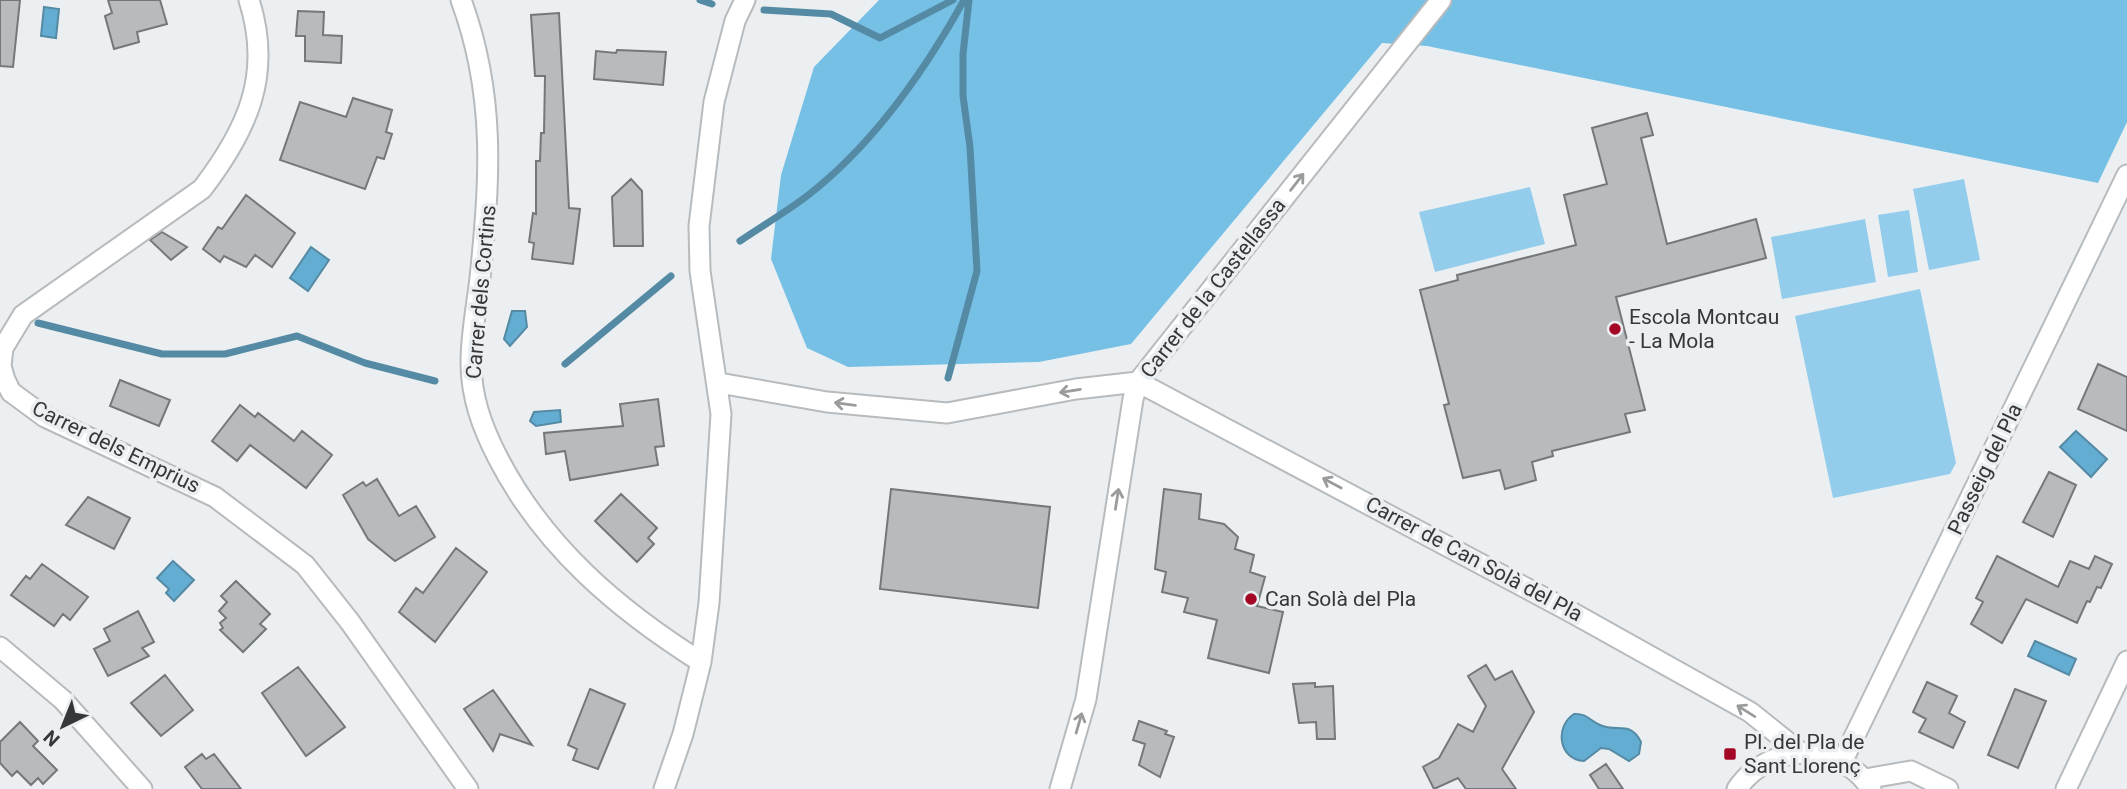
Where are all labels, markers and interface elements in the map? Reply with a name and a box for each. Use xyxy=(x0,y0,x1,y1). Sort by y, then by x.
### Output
one-way arrow xyxy=(1289,174,1304,192)
street label: Carrer de la Castellassa xyxy=(1135,193,1291,383)
street label: Carrer dels Cortins xyxy=(461,204,501,380)
place label: Escola Montcau - La Mola xyxy=(1629,305,1779,353)
marker: Escola Montcau - La Mola xyxy=(1607,321,1623,337)
one-way arrow xyxy=(1060,385,1082,398)
street label: Carrer dels Emprius xyxy=(28,396,204,498)
one-way arrow xyxy=(835,397,857,410)
street label: Passeig del Pla xyxy=(1943,400,2027,538)
one-way arrow xyxy=(1322,476,1342,490)
one-way arrow xyxy=(1111,488,1124,511)
street label: Carrer de Can Solà del Pla xyxy=(1362,492,1586,626)
place label: Can Solà del Pla xyxy=(1265,587,1416,611)
marker: Can Solà del Pla xyxy=(1243,591,1259,607)
north arrow xyxy=(28,691,98,761)
one-way arrow xyxy=(1736,703,1756,717)
one-way arrow xyxy=(1073,713,1086,735)
text: N xyxy=(39,725,64,751)
place label: Pl. del Pla de Sant Llorenç xyxy=(1744,730,1864,778)
marker: Pl. del Pla de Sant Llorenç xyxy=(1722,746,1738,762)

